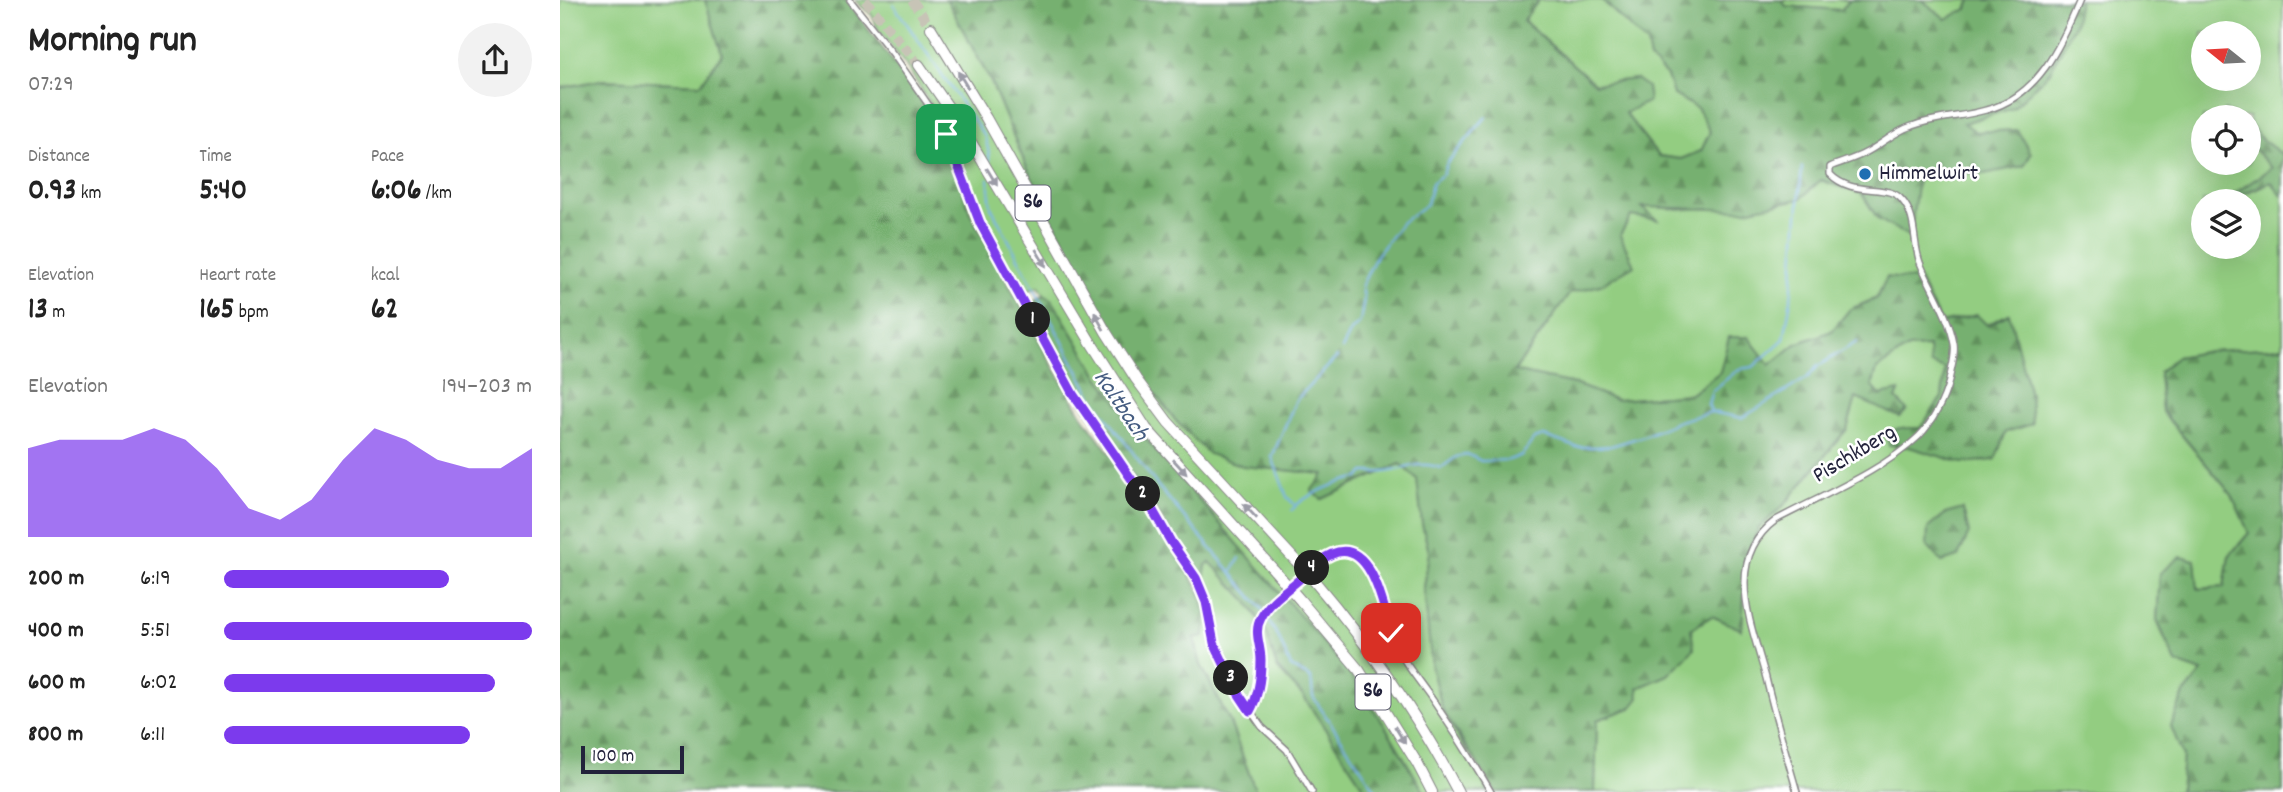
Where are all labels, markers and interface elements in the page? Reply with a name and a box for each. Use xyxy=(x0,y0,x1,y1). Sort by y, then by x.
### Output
text: Morning run xyxy=(28,15,197,70)
north arrow xyxy=(2191,21,2261,91)
map controls xyxy=(2191,21,2261,259)
button: share xyxy=(458,23,532,97)
text: 07:29 xyxy=(28,69,74,102)
one-way arrow xyxy=(957,71,970,90)
pin xyxy=(916,104,976,164)
button: locate xyxy=(2191,105,2261,175)
icon: arrive xyxy=(927,115,965,153)
text: Distance xyxy=(28,144,90,171)
text: Time xyxy=(199,144,232,171)
text: Pace xyxy=(371,144,404,171)
place label: Himmelwirt xyxy=(1879,158,1978,191)
marker: Himmelwirt xyxy=(1857,166,1873,182)
one-way arrow xyxy=(986,167,998,186)
text: 0.93 xyxy=(28,171,76,214)
text: 5:40 xyxy=(199,171,247,214)
text: 6:06 xyxy=(371,171,421,214)
text: km xyxy=(76,181,102,208)
text: /km xyxy=(421,181,452,208)
road number: S6 xyxy=(1016,186,1050,220)
button: layers xyxy=(2191,189,2261,259)
one-way arrow xyxy=(1034,249,1047,268)
text: Elevation xyxy=(28,263,94,290)
text: Heart rate xyxy=(199,263,276,290)
text: kcal xyxy=(371,263,400,290)
text: 13 xyxy=(28,290,48,333)
text: 165 xyxy=(199,290,235,333)
text: 62 xyxy=(371,290,398,333)
text: m xyxy=(48,300,65,327)
text: bpm xyxy=(235,300,269,327)
pin: 1 xyxy=(1016,302,1050,338)
text: 1 xyxy=(1030,306,1035,333)
one-way arrow xyxy=(1093,311,1105,331)
water label: Kaltbach xyxy=(1084,364,1157,449)
text: Elevation xyxy=(28,371,108,404)
text: 194–203 m xyxy=(442,371,532,404)
street label: Pischkberg xyxy=(1807,417,1903,493)
one-way arrow xyxy=(1172,458,1188,475)
pin: 2 xyxy=(1126,476,1160,512)
text: 2 xyxy=(1138,480,1147,507)
one-way arrow xyxy=(1242,503,1258,520)
pin: 4 xyxy=(1294,550,1330,586)
text: 4 xyxy=(1308,554,1315,581)
text: 200 m xyxy=(28,563,84,596)
text: 6:19 xyxy=(140,563,171,596)
pin xyxy=(1361,603,1421,663)
icon: check xyxy=(1372,614,1410,652)
text: 400 m xyxy=(28,615,84,648)
text: 5:51 xyxy=(140,615,170,648)
pin: 3 xyxy=(1214,660,1248,696)
text: 3 xyxy=(1226,664,1235,691)
text: 600 m xyxy=(28,667,85,700)
text: 6:02 xyxy=(140,667,178,700)
road number: S6 xyxy=(1356,674,1390,710)
text: 800 m xyxy=(28,719,83,752)
text: 6:11 xyxy=(140,719,165,752)
one-way arrow xyxy=(1393,725,1406,744)
scale bar xyxy=(581,743,684,775)
text: 100 m xyxy=(592,744,634,771)

